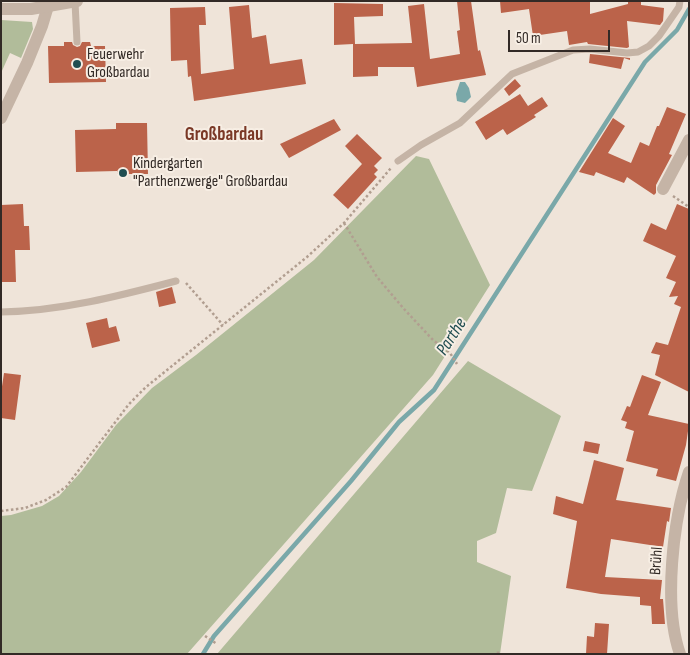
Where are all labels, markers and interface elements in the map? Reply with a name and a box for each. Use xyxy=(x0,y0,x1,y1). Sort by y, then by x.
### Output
scale bar xyxy=(510,20,612,52)
text: 50 m xyxy=(516,29,541,48)
place label: Feuerwehr Großbardau xyxy=(87,45,149,83)
marker: Feuerwehr Großbardau xyxy=(71,58,83,70)
district label: Großbardau xyxy=(185,124,263,146)
place label: Kindergarten "Parthenzwerge" Großbardau xyxy=(133,154,288,192)
marker: Kindergarten "Parthenzwerge" Großbardau xyxy=(117,167,129,179)
water label: Parthe xyxy=(432,314,472,360)
street label: Brühl xyxy=(646,546,668,576)

